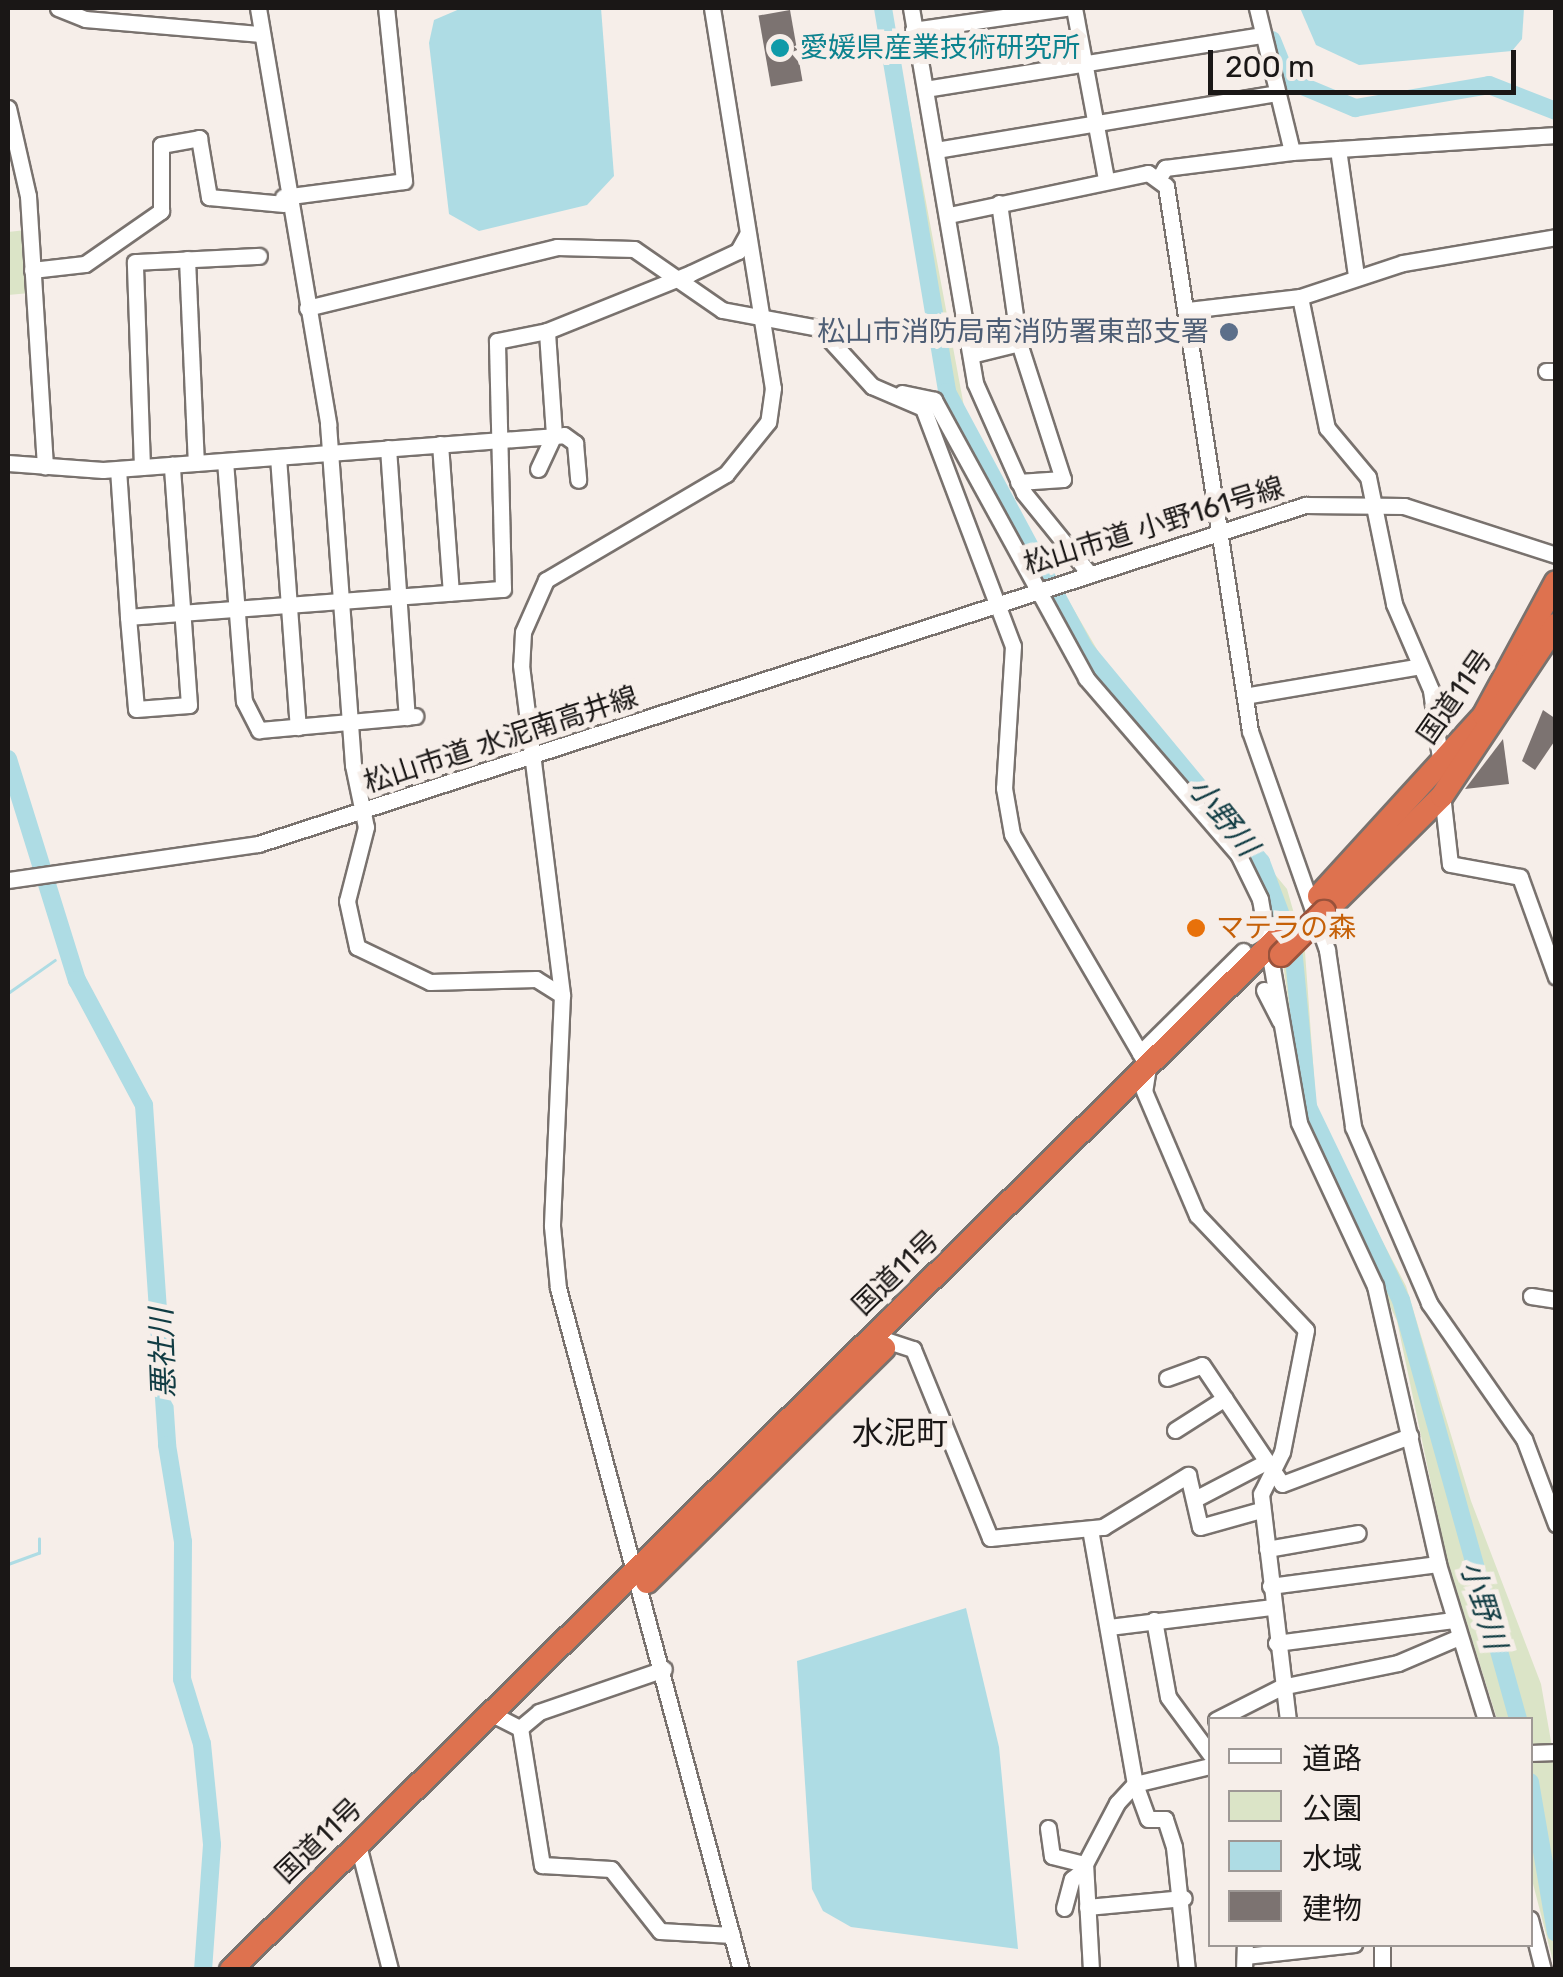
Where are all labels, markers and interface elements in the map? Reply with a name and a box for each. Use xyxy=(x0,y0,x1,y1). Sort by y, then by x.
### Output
scale bar xyxy=(1213,30,1520,92)
place label: 愛媛県産業技術研究所 xyxy=(800,31,1080,65)
marker: 愛媛県産業技術研究所 xyxy=(769,37,791,59)
text: 200 m xyxy=(1225,49,1315,85)
place label: 松山市消防局南消防署東部支署 xyxy=(817,315,1209,349)
marker: 松山市消防局南消防署東部支署 xyxy=(1218,321,1240,343)
street label: 松山市道 小野161号線 xyxy=(1019,470,1289,582)
street label: 国道11号 xyxy=(1410,643,1500,751)
street label: 松山市道 水泥南高井線 xyxy=(359,680,643,800)
water label: 小野川 xyxy=(1181,771,1265,863)
place label: マテラの森 xyxy=(1216,911,1356,945)
marker: マテラの森 xyxy=(1185,917,1207,939)
street label: 国道11号 xyxy=(845,1223,947,1323)
water label: 悪社川 xyxy=(143,1307,183,1399)
district label: 水泥町 xyxy=(852,1414,948,1452)
water label: 小野川 xyxy=(1453,1557,1513,1653)
legend xyxy=(1208,1717,1533,1947)
text: 道路 xyxy=(1302,1741,1362,1777)
street label: 国道11号 xyxy=(268,1791,370,1891)
text: 公園 xyxy=(1302,1791,1362,1827)
text: 水域 xyxy=(1302,1841,1362,1877)
text: 建物 xyxy=(1302,1891,1362,1927)

